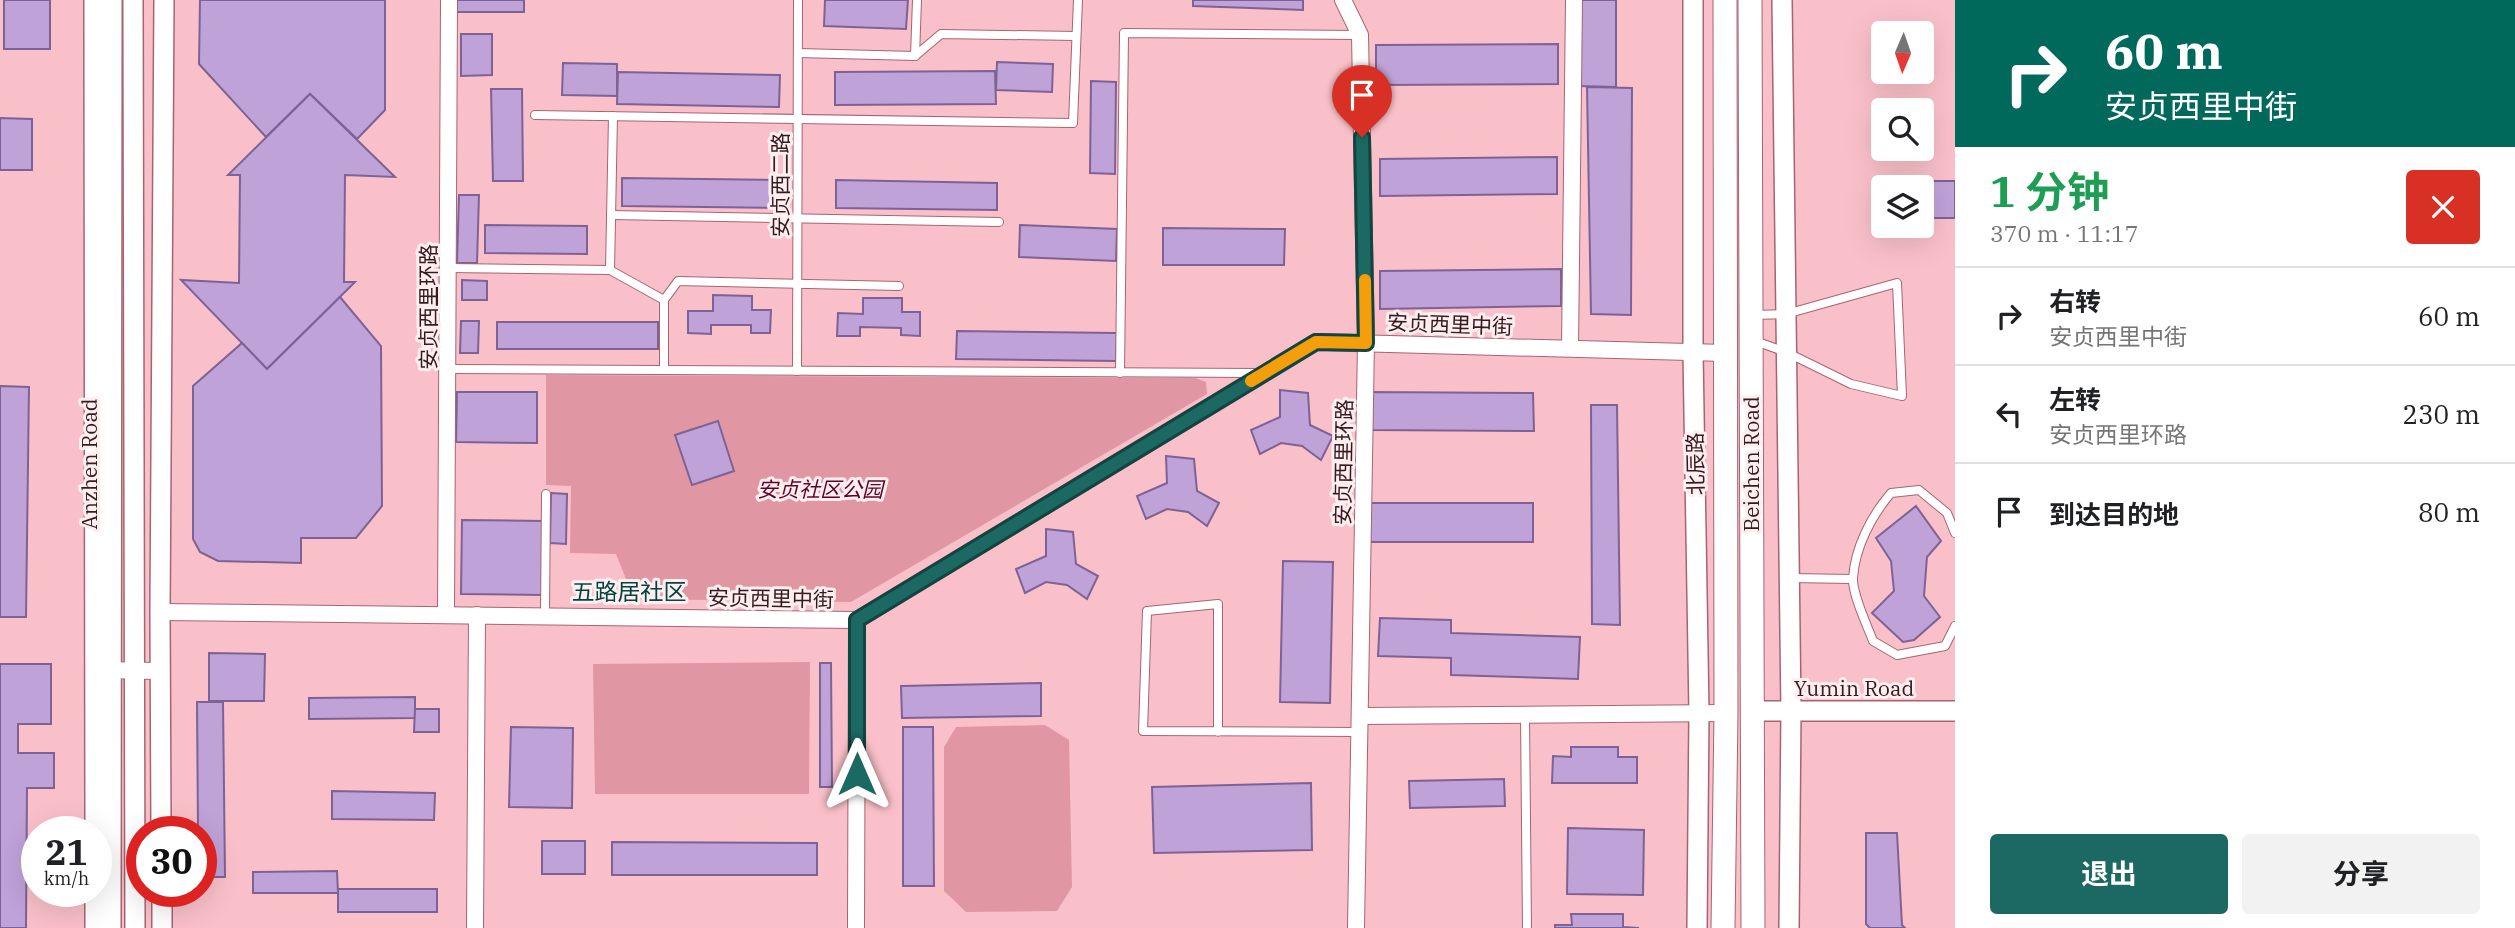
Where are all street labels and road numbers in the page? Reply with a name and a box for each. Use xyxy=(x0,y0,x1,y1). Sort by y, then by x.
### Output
street label: 安贞西二路 xyxy=(766,133,794,238)
street label: 安贞西里环路 xyxy=(414,244,442,370)
street label: 安贞西里中街 xyxy=(1387,308,1513,340)
street label: Beichen Road xyxy=(1737,396,1765,532)
street label: Anzhen Road xyxy=(75,398,103,530)
street label: 安贞西里环路 xyxy=(1328,399,1358,525)
street label: 北辰路 xyxy=(1680,432,1710,496)
street label: 安贞西里中街 xyxy=(708,583,834,613)
street label: Yumin Road xyxy=(1794,674,1914,702)

